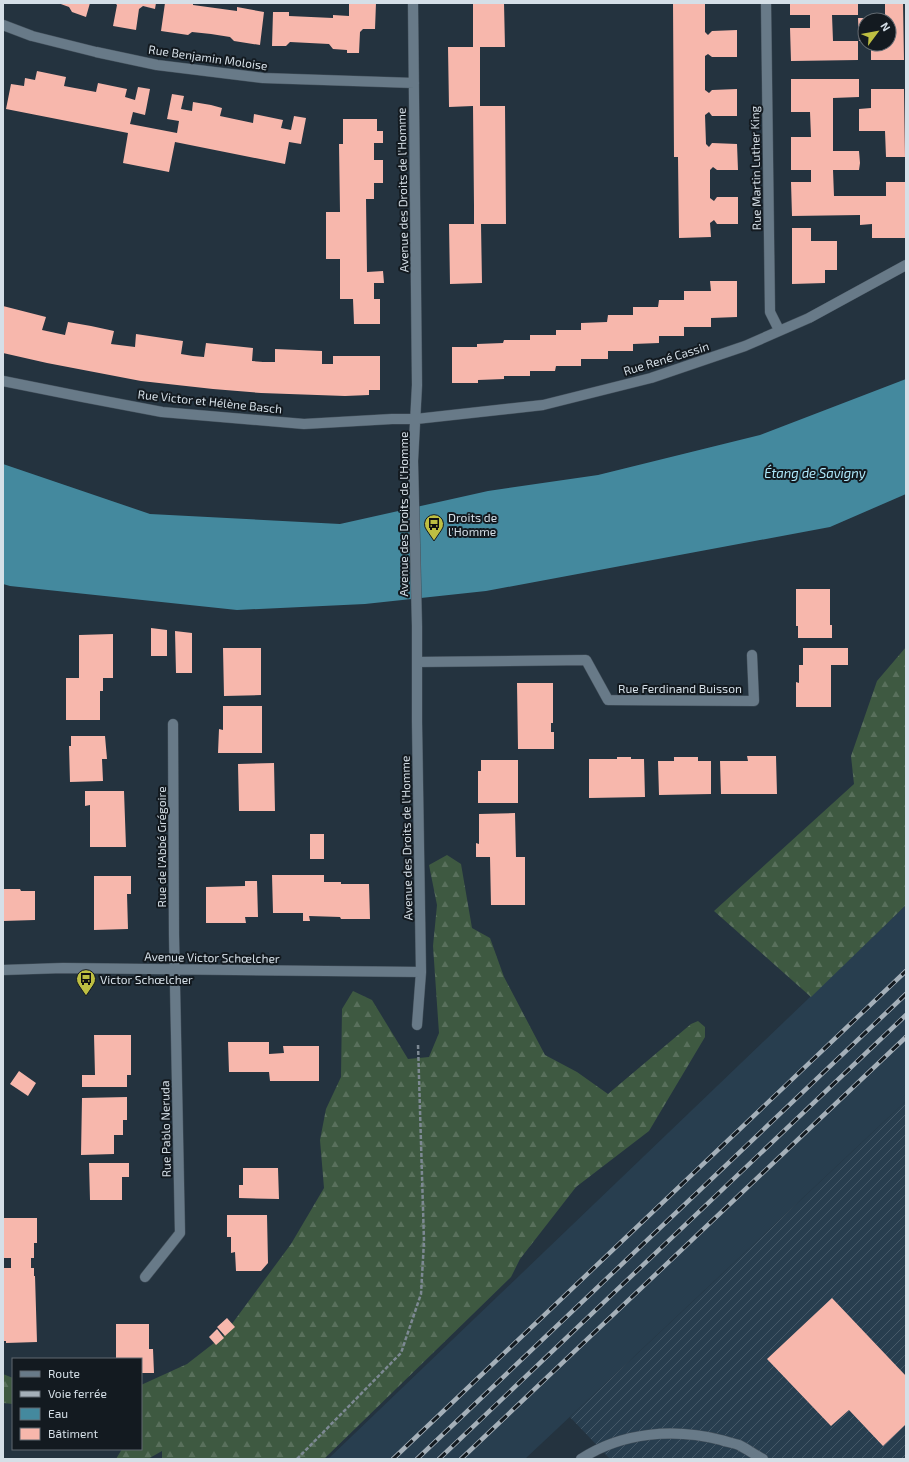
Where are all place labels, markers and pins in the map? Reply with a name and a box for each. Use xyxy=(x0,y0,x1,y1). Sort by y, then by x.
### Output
place label: Droits de l'Homme xyxy=(448,510,497,538)
bus stop icon: Droits de l'Homme xyxy=(423,513,445,541)
bus stop icon: Victor Schœlcher xyxy=(75,968,97,996)
place label: Victor Schœlcher xyxy=(100,972,193,986)

